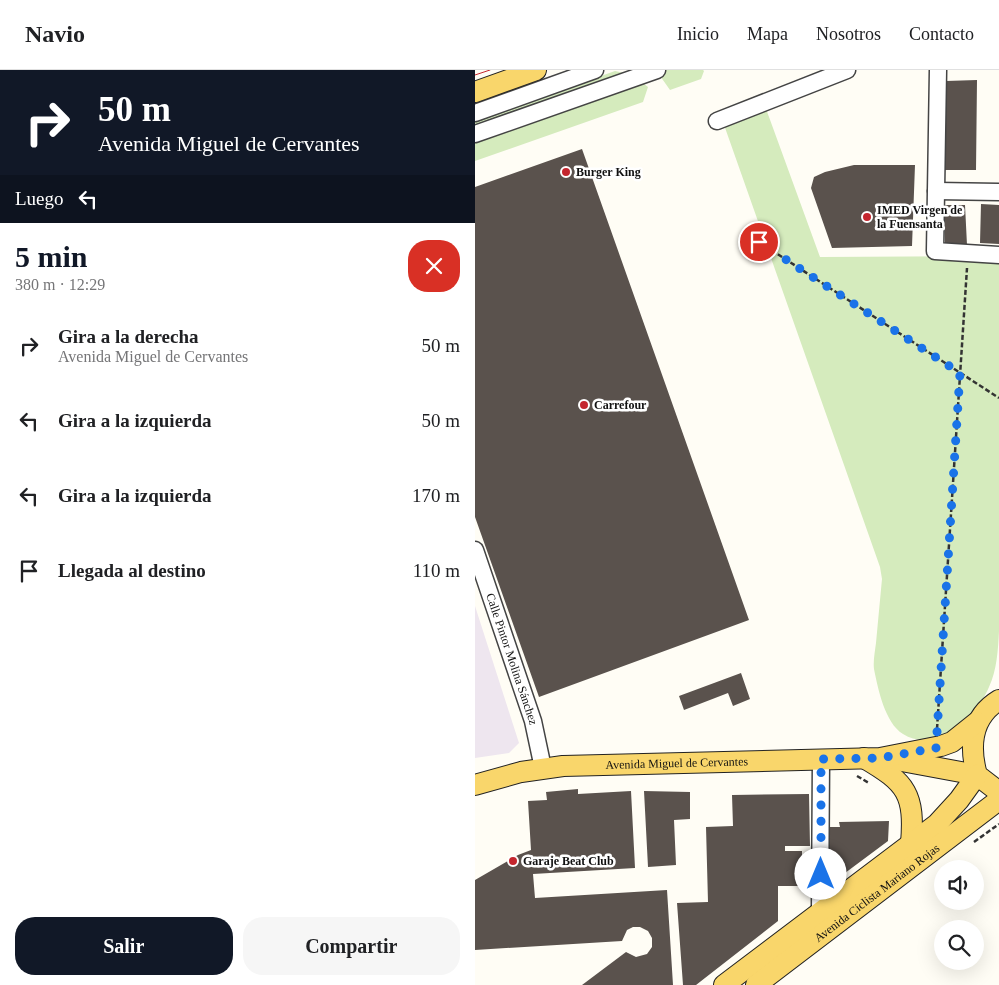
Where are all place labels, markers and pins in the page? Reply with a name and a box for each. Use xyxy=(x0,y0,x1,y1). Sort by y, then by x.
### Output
place label: Burger King xyxy=(576,165,641,179)
marker: Burger King xyxy=(560,166,572,178)
place label: IMED Virgen de la Fuensanta xyxy=(877,203,963,231)
marker: IMED Virgen de la Fuensanta xyxy=(861,211,873,223)
pin xyxy=(738,221,780,263)
place label: Carrefour xyxy=(594,398,647,412)
marker: Carrefour xyxy=(578,399,590,411)
place label: Garaje Beat Club xyxy=(523,854,614,868)
marker: Garaje Beat Club xyxy=(507,855,519,867)

